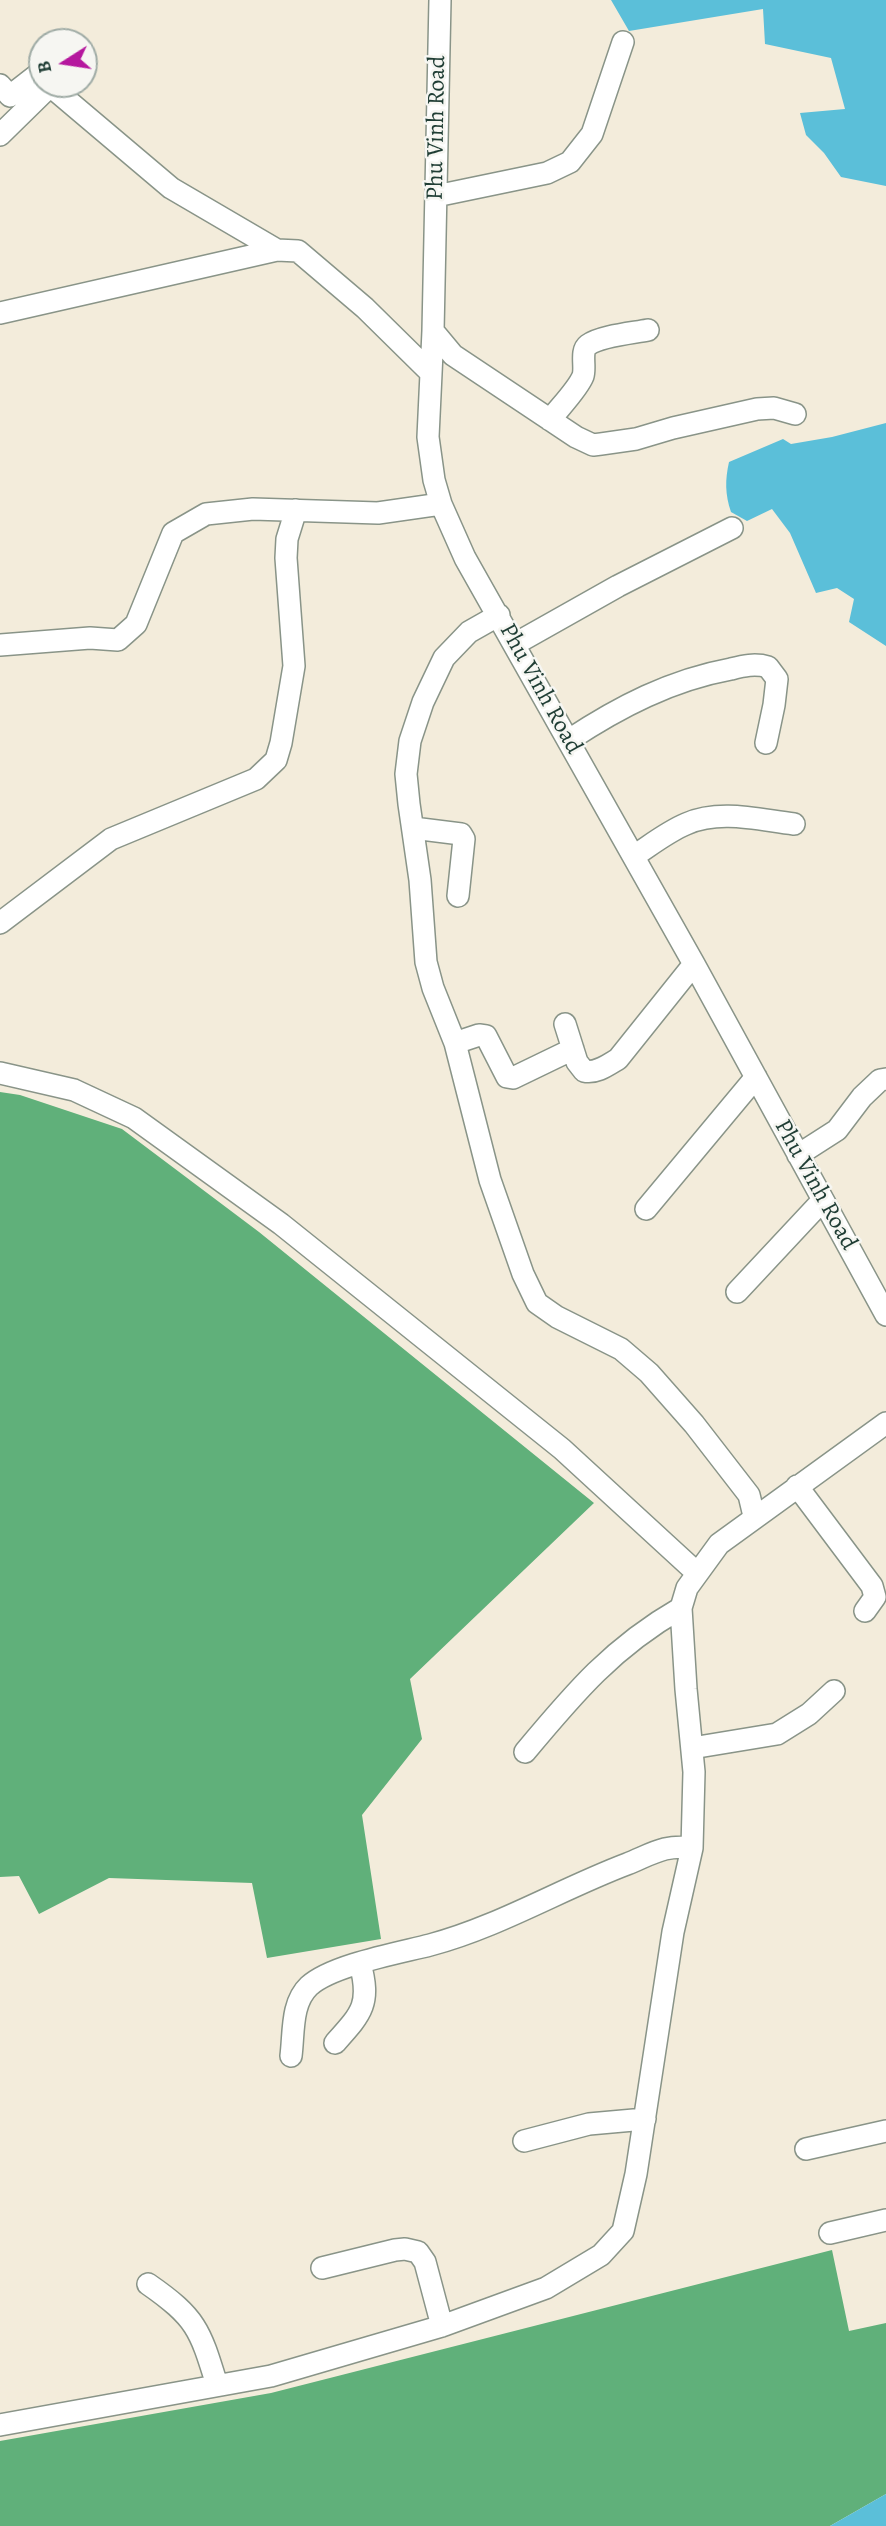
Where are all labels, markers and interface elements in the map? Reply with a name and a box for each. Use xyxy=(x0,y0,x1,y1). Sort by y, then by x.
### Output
north arrow xyxy=(28,28,98,98)
street label: Phu Vinh Road xyxy=(421,55,453,201)
text: B xyxy=(30,58,58,75)
street label: Phu Vinh Road xyxy=(492,619,588,759)
street label: Phu Vinh Road xyxy=(767,1115,863,1255)

